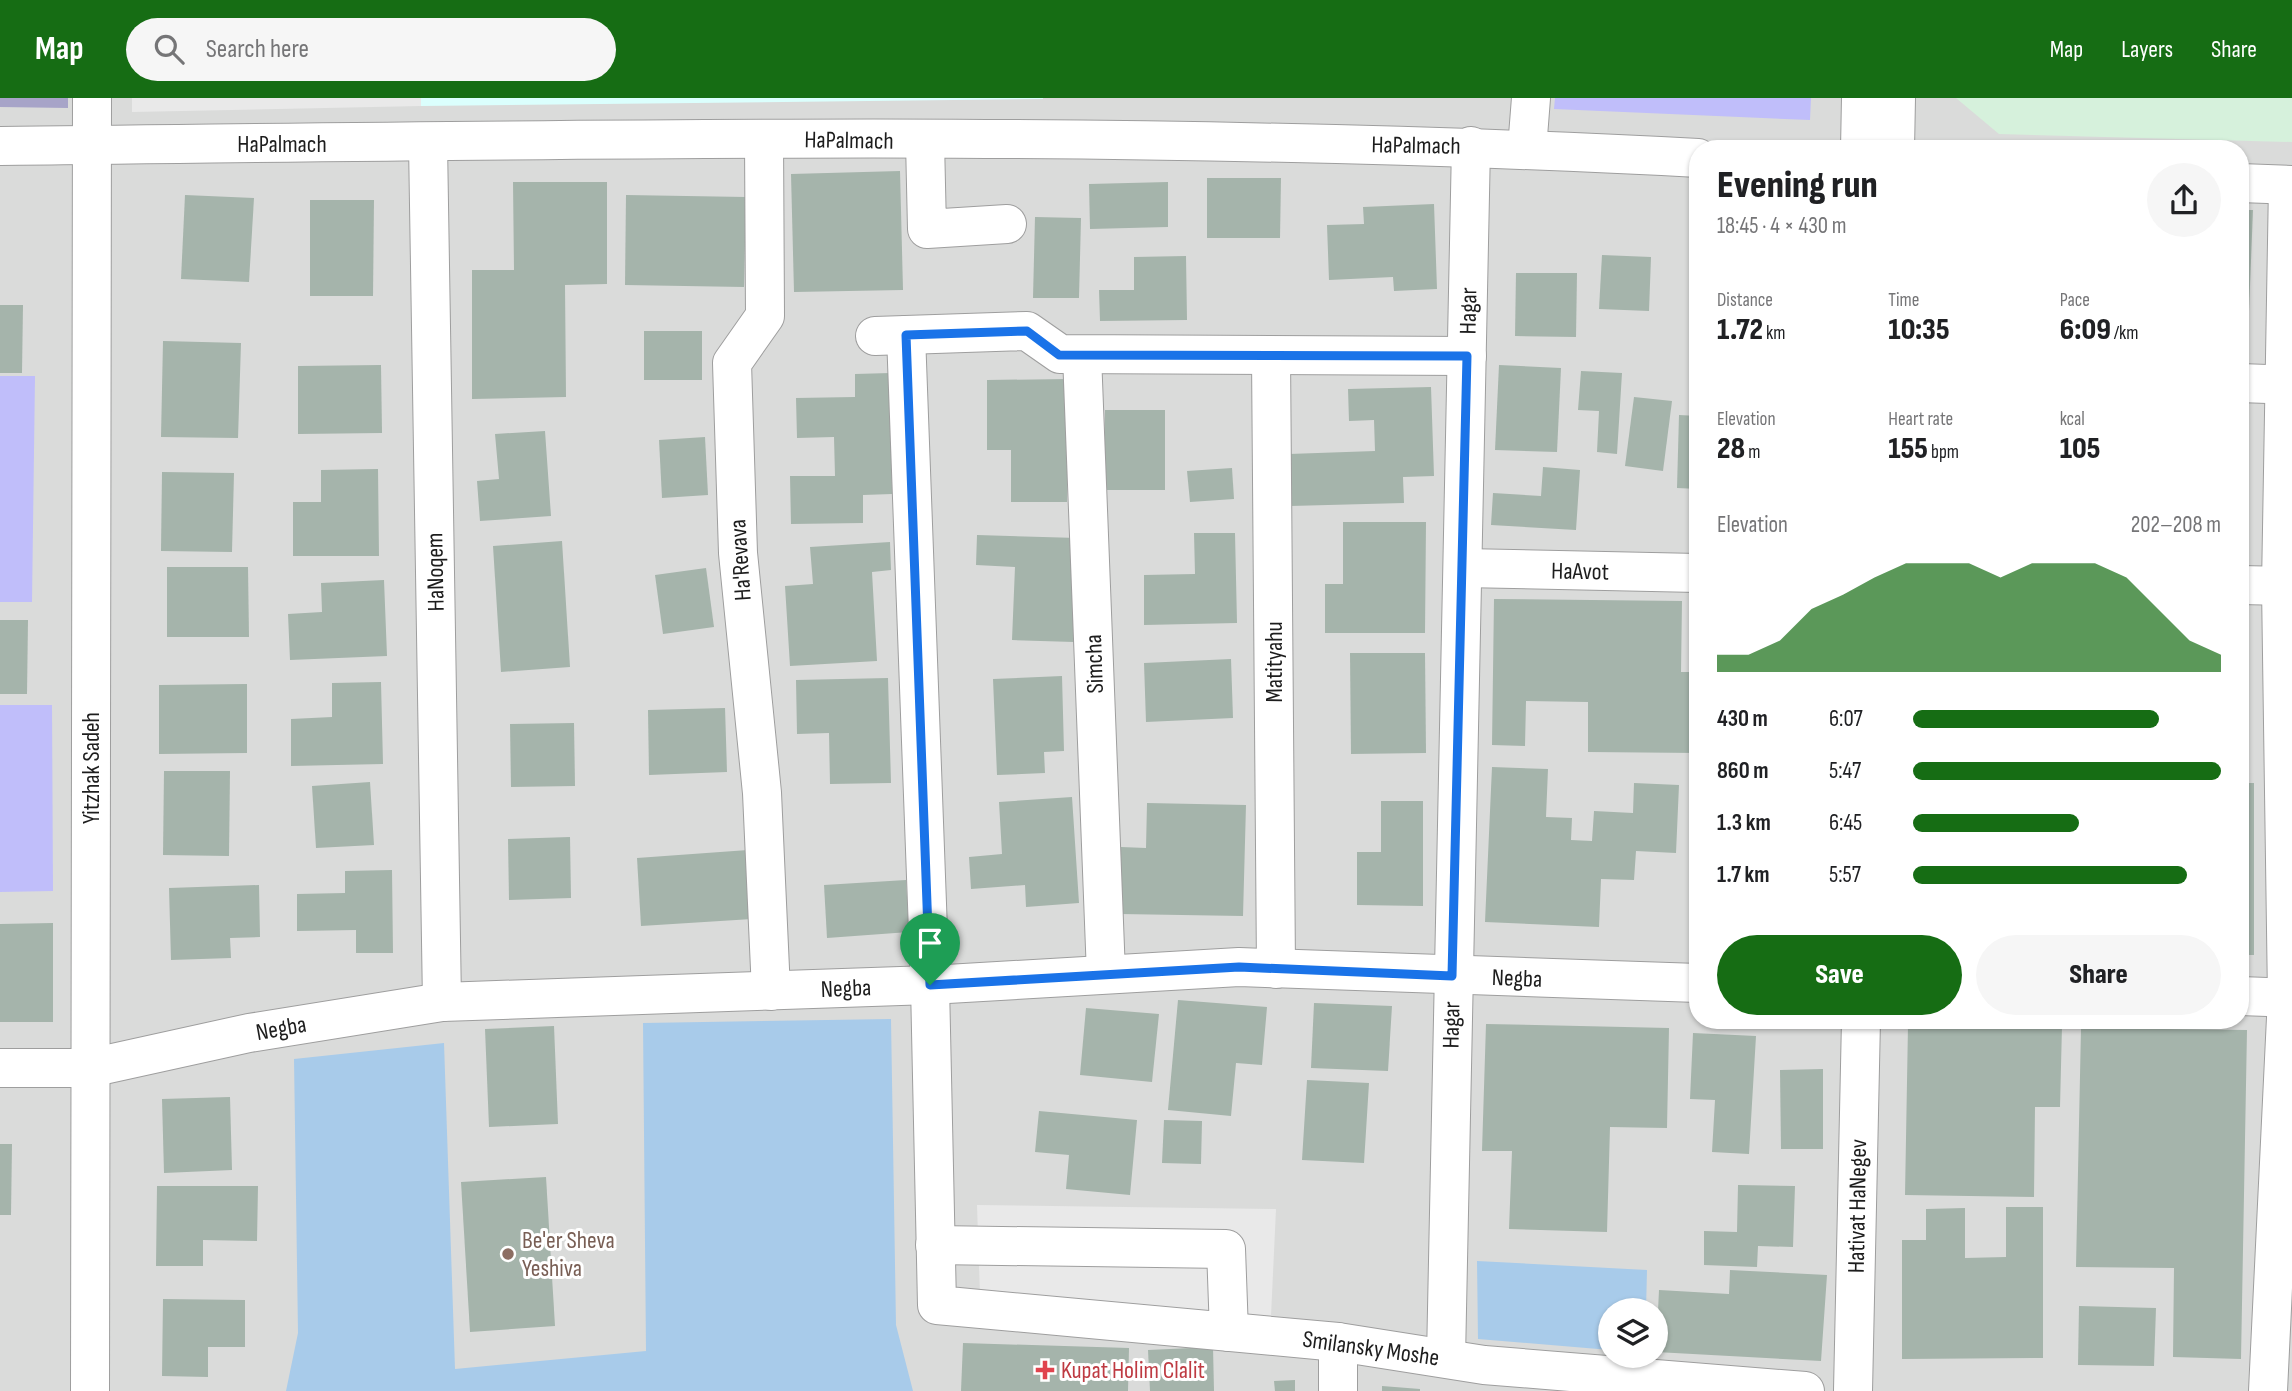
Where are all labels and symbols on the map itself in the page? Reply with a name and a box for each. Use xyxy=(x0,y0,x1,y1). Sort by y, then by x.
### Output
street label: HaPalmach xyxy=(804,125,894,156)
street label: HaPalmach xyxy=(237,130,327,159)
street label: HaPalmach xyxy=(1371,130,1461,161)
street label: Hagar xyxy=(1454,287,1483,335)
street label: Ha'Revava xyxy=(723,518,758,602)
street label: HaNoqem xyxy=(420,532,451,612)
street label: HaAvot xyxy=(1551,556,1609,587)
street label: Matityahu xyxy=(1260,621,1289,703)
street label: Simcha xyxy=(1079,634,1110,694)
street label: Yitzhak Sadeh xyxy=(77,712,106,824)
pin xyxy=(900,913,960,985)
street label: Negba xyxy=(1491,963,1543,994)
street label: Negba xyxy=(820,973,872,1004)
street label: Hagar xyxy=(1437,1001,1466,1049)
street label: Negba xyxy=(254,1010,309,1047)
street label: Hativat HaNegev xyxy=(1842,1139,1873,1273)
place label: Be'er Sheva Yeshiva xyxy=(522,1226,615,1283)
marker: Be'er Sheva Yeshiva xyxy=(500,1246,516,1262)
street label: Smilansky Moshe xyxy=(1301,1325,1441,1372)
place label: Kupat Holim Clalit xyxy=(1061,1356,1205,1385)
marker: Kupat Holim Clalit xyxy=(1035,1360,1055,1380)

